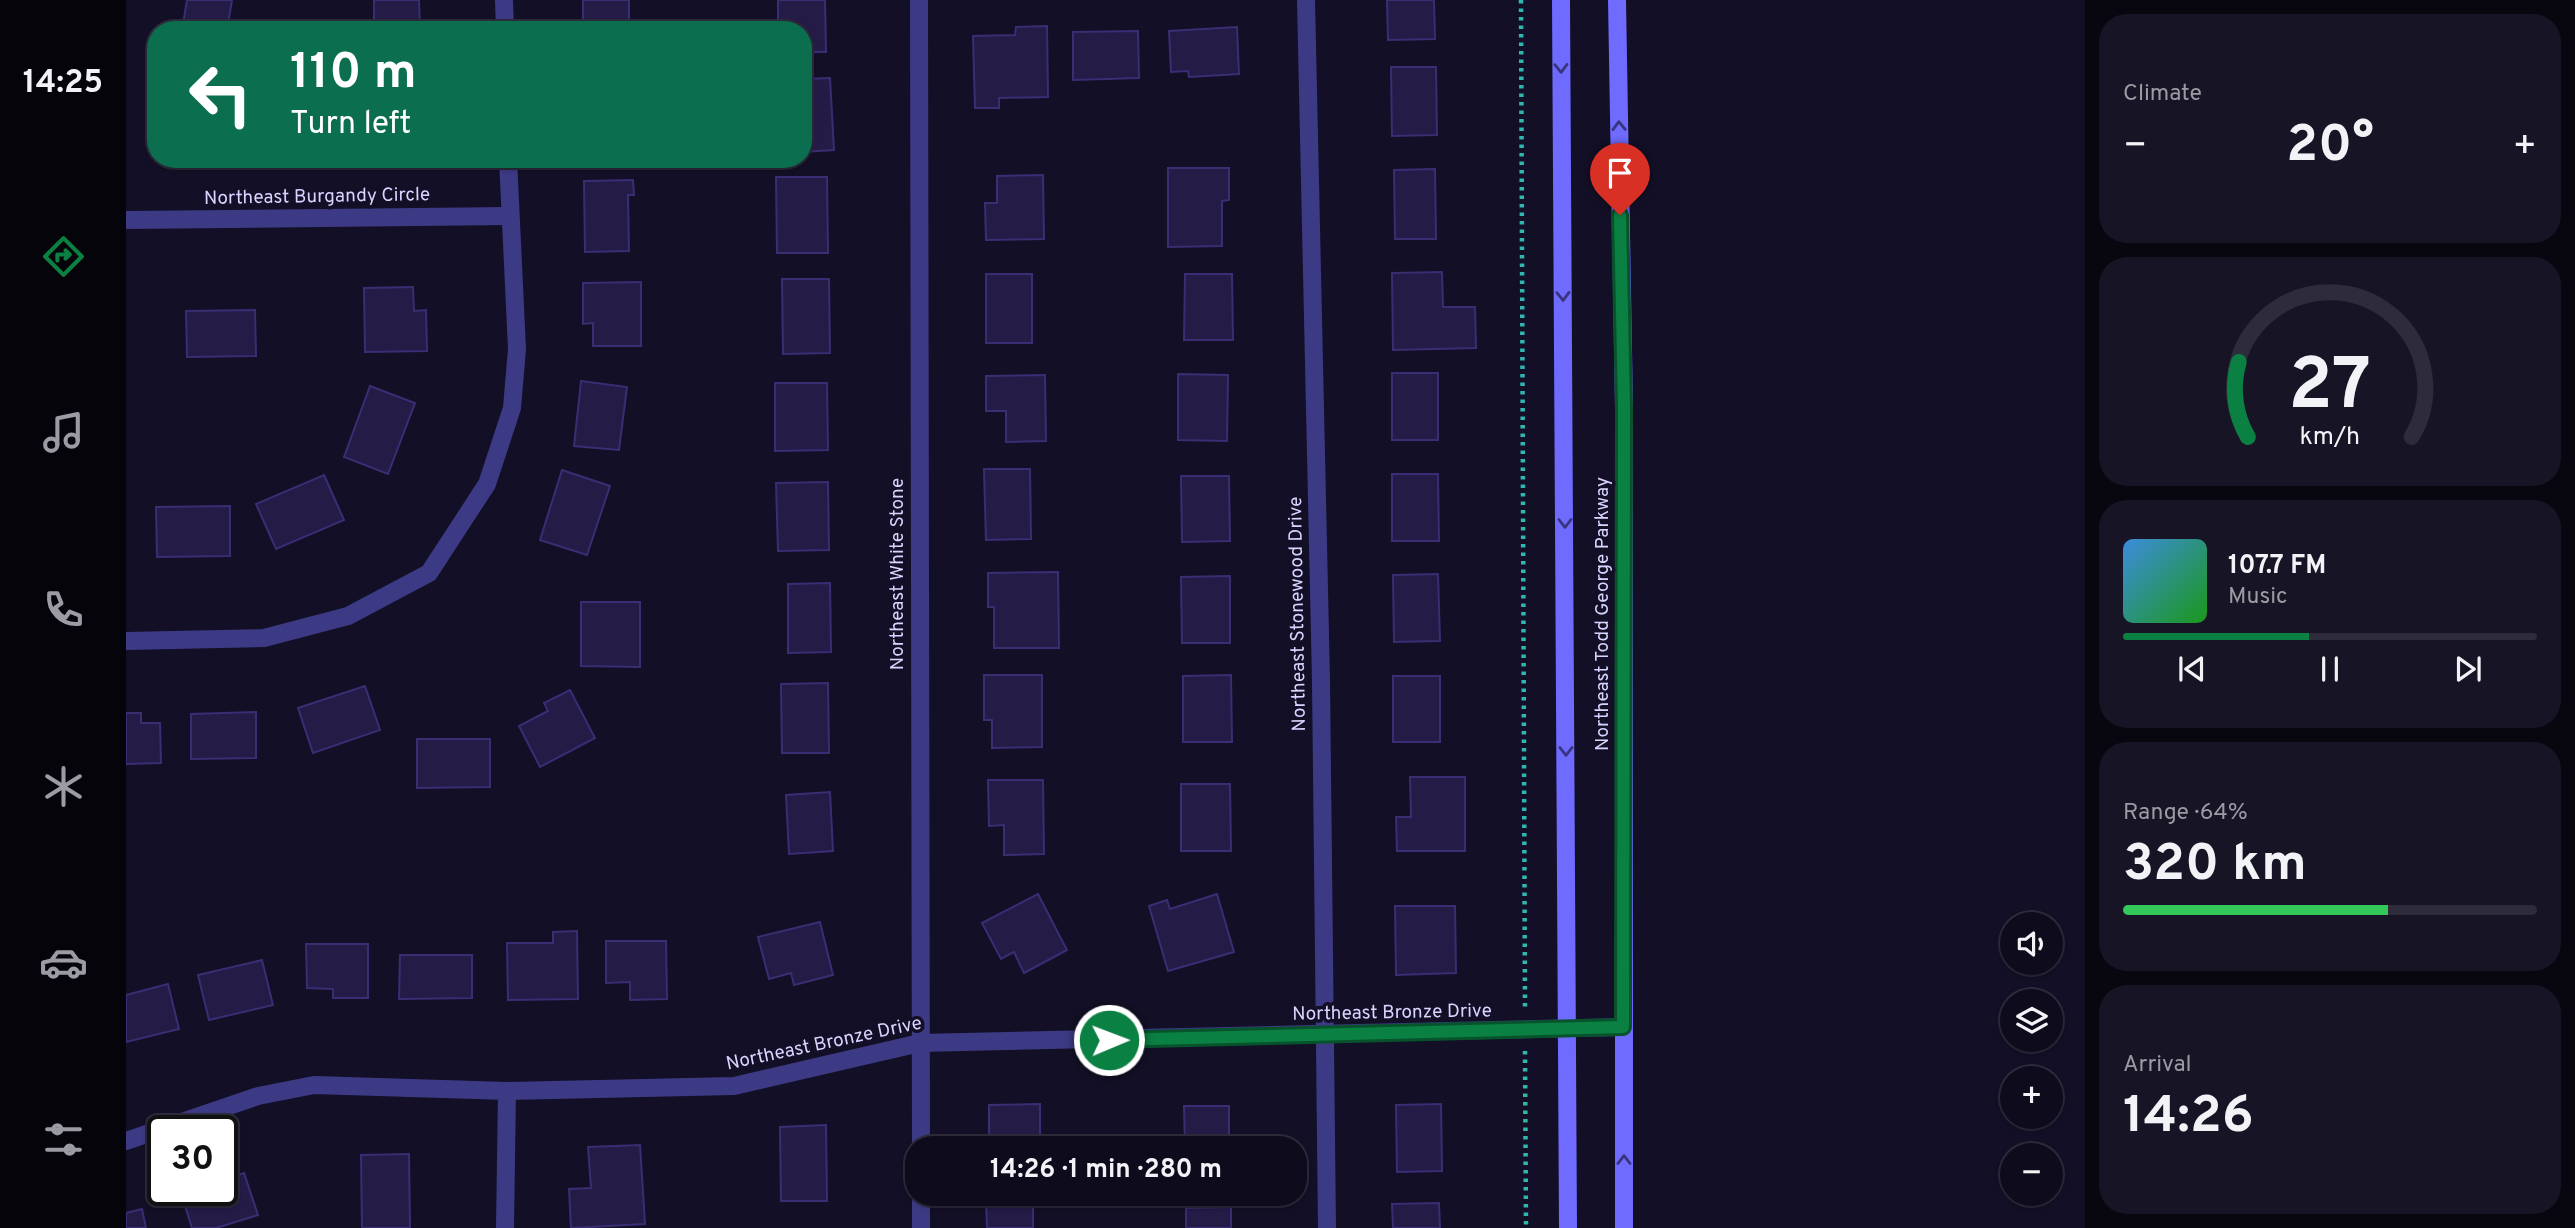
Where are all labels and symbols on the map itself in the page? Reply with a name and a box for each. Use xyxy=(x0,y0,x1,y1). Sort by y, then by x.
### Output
one-way arrow xyxy=(1553,63,1569,74)
one-way arrow xyxy=(1611,120,1627,131)
pin xyxy=(1590,143,1650,215)
street label: Northeast Burgandy Circle xyxy=(204,183,430,211)
one-way arrow xyxy=(1555,291,1571,301)
street label: Northeast Todd George Parkway xyxy=(1591,477,1615,751)
street label: Northeast White Stone xyxy=(886,478,910,670)
street label: Northeast Stonewood Drive xyxy=(1284,496,1312,732)
one-way arrow xyxy=(1557,518,1573,529)
one-way arrow xyxy=(1558,746,1574,756)
street label: Northeast Bronze Drive xyxy=(1292,999,1492,1027)
position arrow xyxy=(1072,1003,1146,1077)
street label: Northeast Bronze Drive xyxy=(724,1012,924,1076)
speed limit sign: 30 xyxy=(147,1115,238,1206)
one-way arrow xyxy=(1616,1154,1632,1165)

